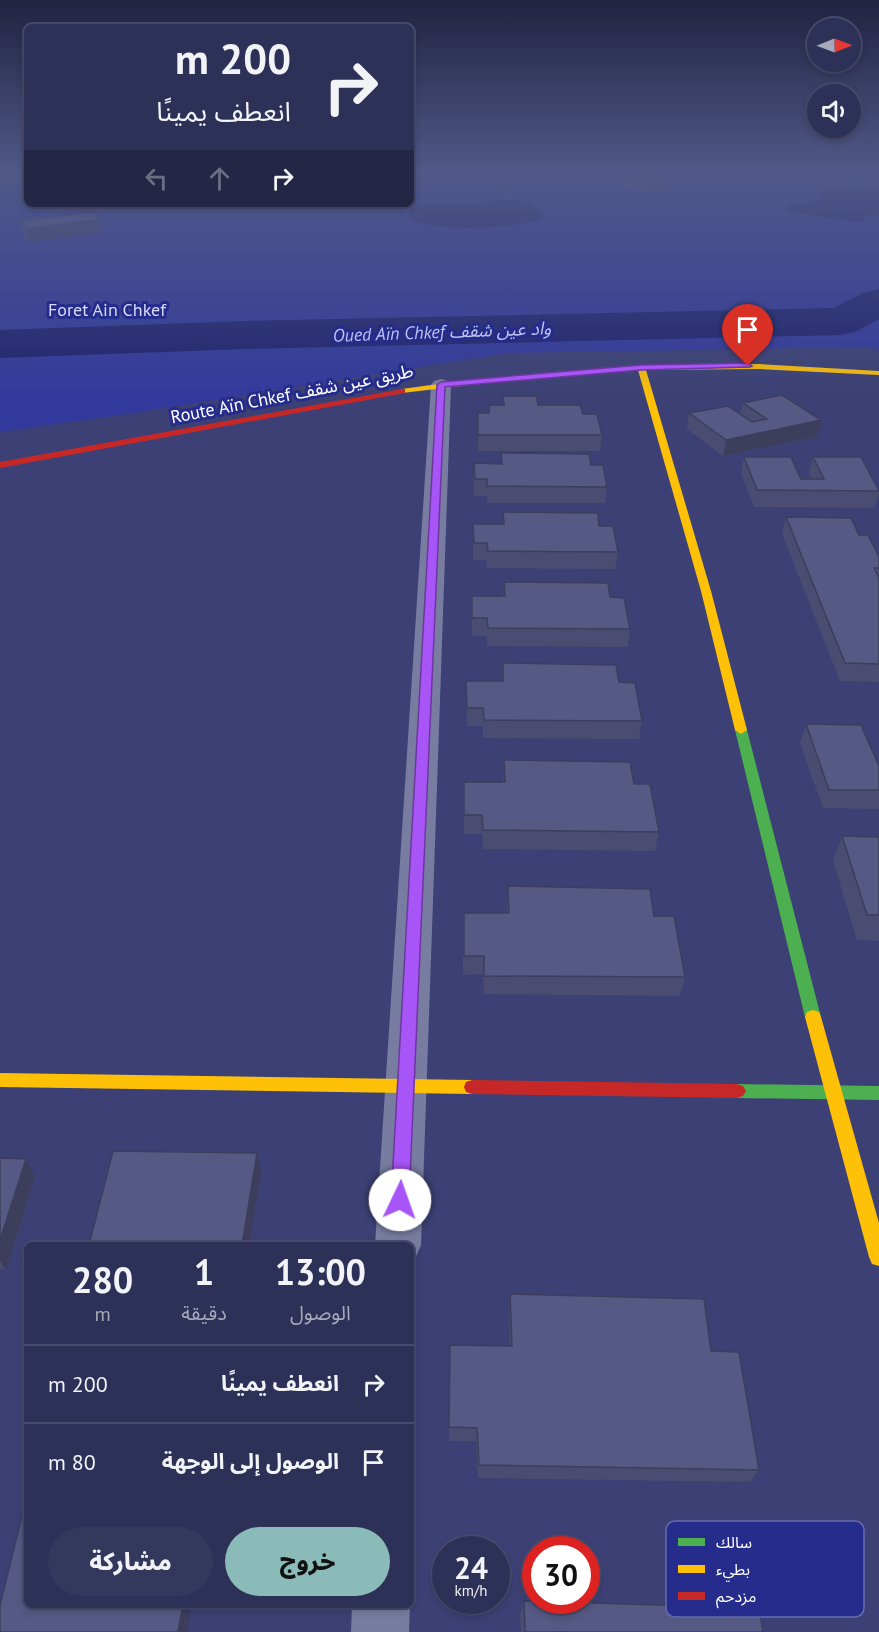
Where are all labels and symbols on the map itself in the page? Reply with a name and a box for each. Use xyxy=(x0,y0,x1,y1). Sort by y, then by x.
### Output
north arrow xyxy=(807,18,861,72)
park label: Foret Ain Chkef xyxy=(48,298,167,321)
pin xyxy=(722,304,773,366)
water label: Oued Aïn Chkef واد عين شقف xyxy=(332,316,552,347)
street label: Route Aïn Chkef طريق عين شقف xyxy=(169,359,415,428)
position arrow xyxy=(368,1168,432,1232)
legend xyxy=(666,1521,864,1617)
text: سالك xyxy=(716,1532,752,1552)
speed limit sign: 30 xyxy=(522,1536,600,1614)
text: بطيء xyxy=(716,1559,750,1582)
text: مزدحم xyxy=(716,1586,756,1609)

